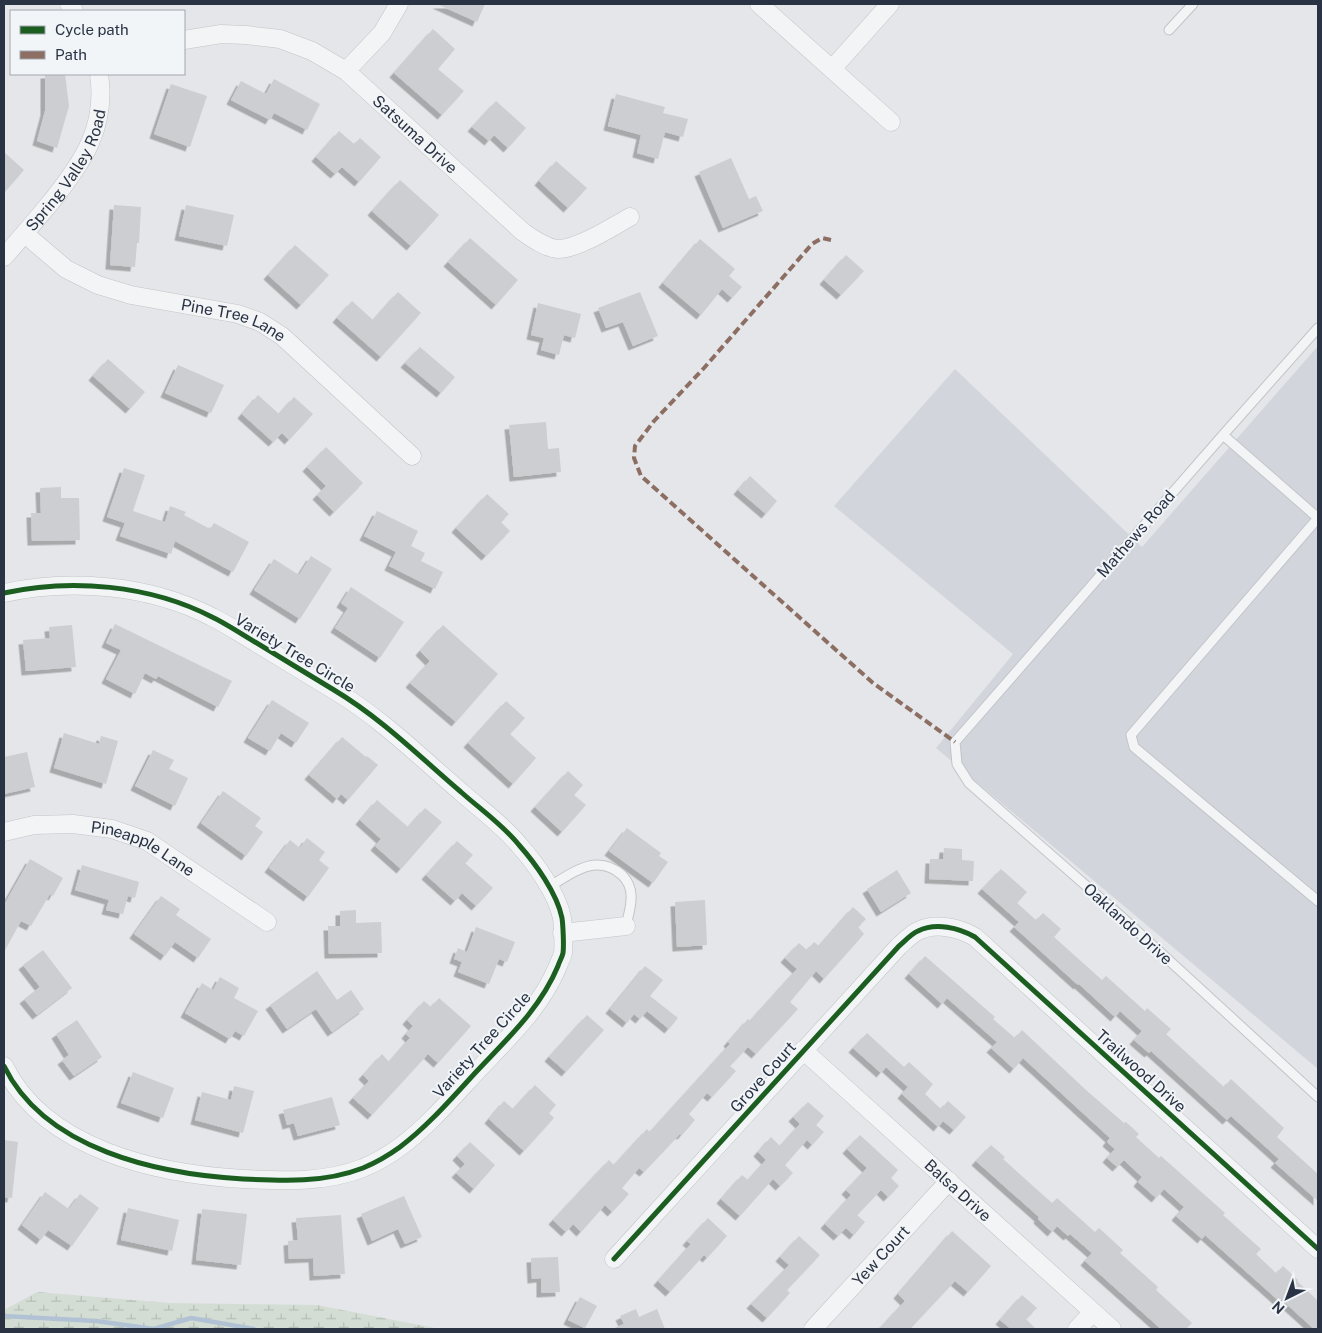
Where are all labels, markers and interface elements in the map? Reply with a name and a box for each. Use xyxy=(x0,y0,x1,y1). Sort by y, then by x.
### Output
legend xyxy=(10,10,185,75)
text: Cycle path xyxy=(55,21,129,38)
text: Path xyxy=(55,46,87,63)
street label: Satsuma Drive xyxy=(369,91,462,177)
street label: Spring Valley Road xyxy=(21,108,109,235)
street label: Pine Tree Lane xyxy=(180,295,289,345)
street label: Mathews Road xyxy=(1093,487,1179,581)
street label: Variety Tree Circle xyxy=(231,610,359,696)
street label: Pineapple Lane xyxy=(90,817,199,880)
street label: Oaklando Drive xyxy=(1080,879,1176,969)
street label: Variety Tree Circle xyxy=(429,988,535,1102)
street label: Trailwood Drive xyxy=(1092,1026,1190,1116)
street label: Grove Court xyxy=(726,1038,800,1116)
street label: Balsa Drive xyxy=(921,1155,995,1225)
street label: Yew Court xyxy=(848,1221,913,1290)
north arrow xyxy=(1262,1273,1312,1323)
text: N xyxy=(1269,1298,1288,1317)

